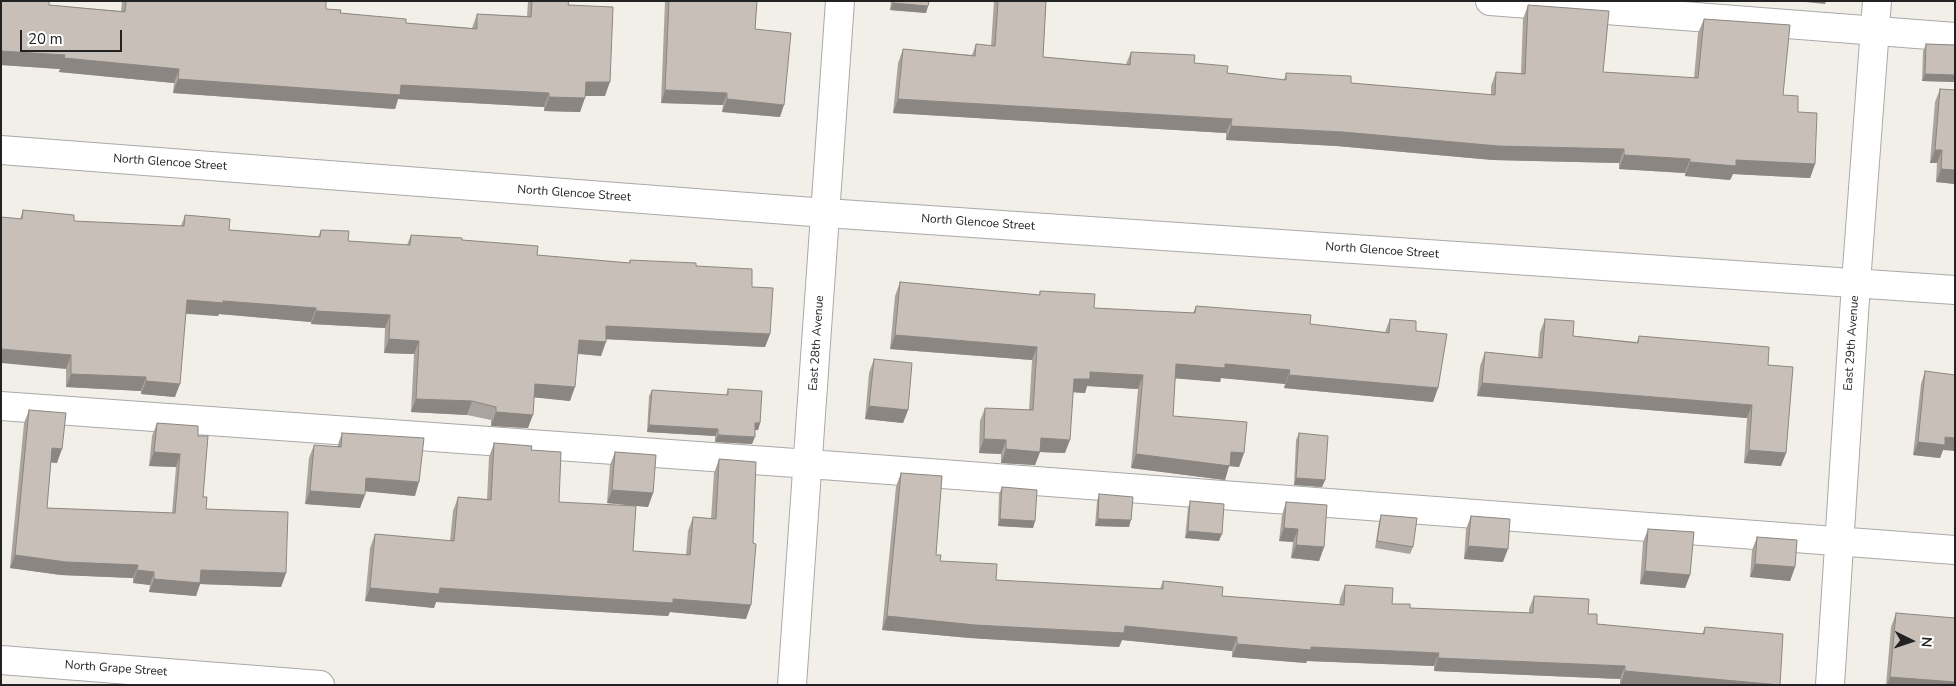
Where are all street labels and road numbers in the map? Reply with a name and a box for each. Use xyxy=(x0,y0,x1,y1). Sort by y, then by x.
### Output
street label: North Glencoe Street xyxy=(113,152,227,174)
street label: North Glencoe Street xyxy=(517,183,631,205)
street label: North Glencoe Street xyxy=(921,212,1035,234)
street label: North Glencoe Street xyxy=(1325,240,1439,262)
street label: East 28th Avenue xyxy=(806,295,828,391)
street label: East 29th Avenue xyxy=(1841,295,1863,391)
street label: North Grape Street xyxy=(64,658,168,680)

